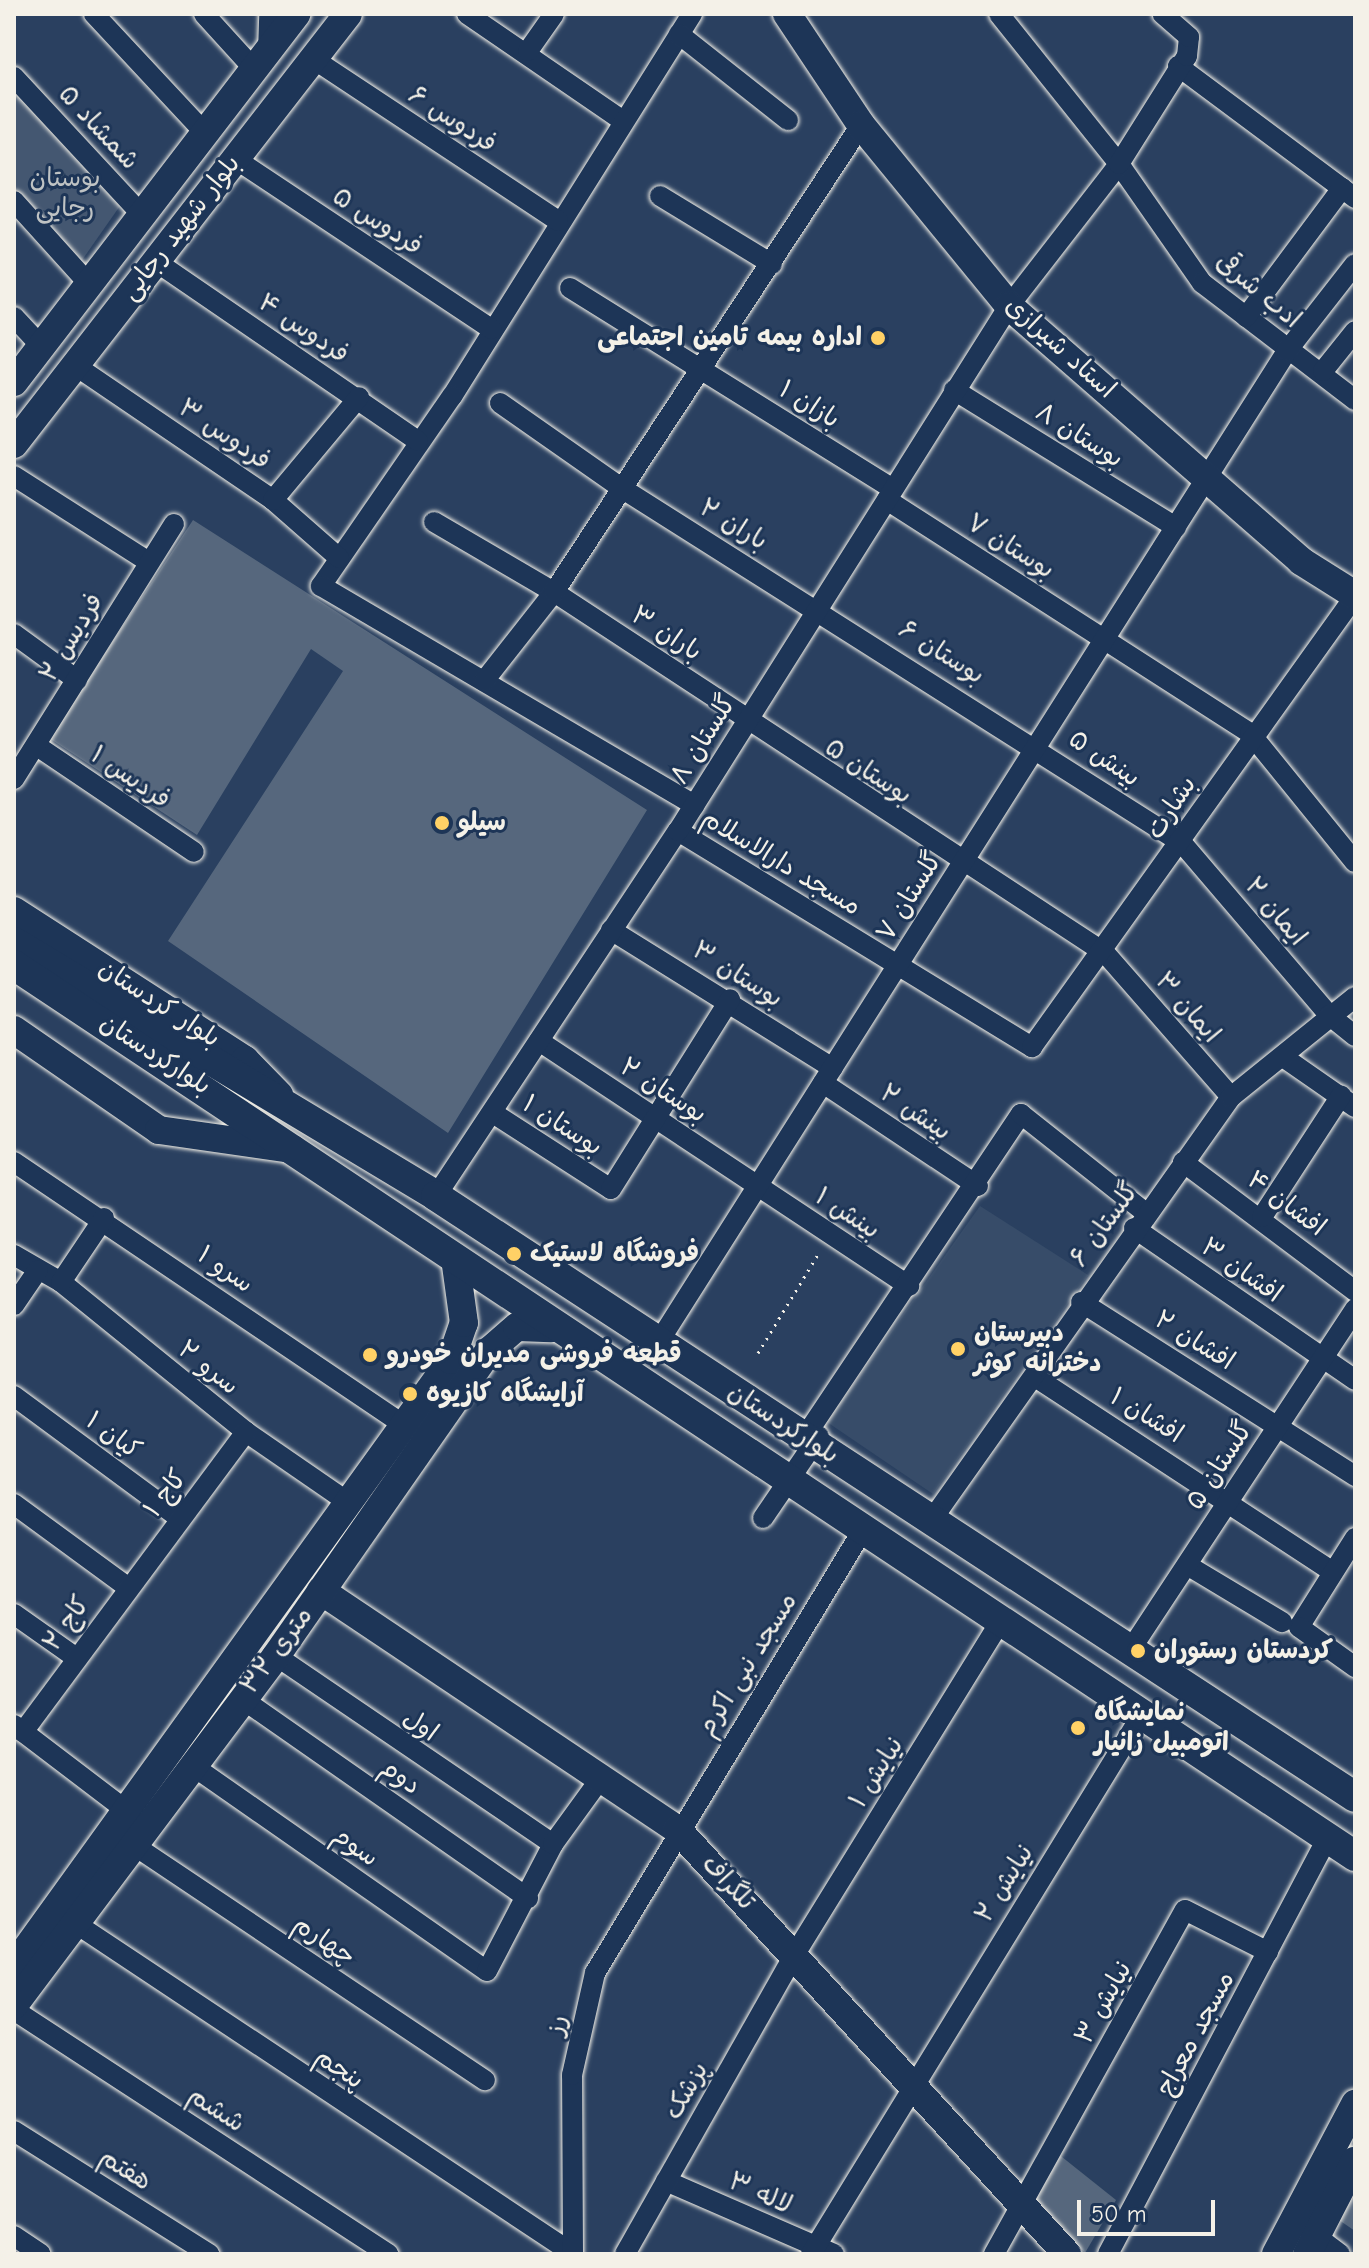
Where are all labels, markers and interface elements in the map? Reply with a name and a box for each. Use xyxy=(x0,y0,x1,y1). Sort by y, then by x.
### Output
street label: شمشاد ۵ xyxy=(51,79,145,177)
street label: فردوس ۶ xyxy=(402,80,502,160)
street label: بلوار شهید رجایی xyxy=(114,149,248,307)
park label: بوستان رجایی xyxy=(29,163,101,224)
street label: فردوس ۵ xyxy=(326,181,428,263)
street label: ادب شرقی xyxy=(1209,246,1307,336)
street label: فردوس ۴ xyxy=(252,287,354,371)
street label: استاد شیرازی xyxy=(998,290,1122,406)
place label: اداره بیمه تامین اجتماعی xyxy=(597,322,862,354)
marker: اداره بیمه تامین اجتماعی xyxy=(869,329,887,347)
street label: بازان ۱ xyxy=(773,374,845,436)
street label: فردوس ۳ xyxy=(172,393,276,477)
street label: بوستان ۸ xyxy=(1029,397,1129,475)
street label: باران ۲ xyxy=(693,493,773,557)
street label: بوستان ۷ xyxy=(960,508,1060,586)
street label: فردیس ۲ xyxy=(33,588,111,688)
street label: باران ۳ xyxy=(625,600,707,668)
street label: بوستان ۶ xyxy=(892,614,990,692)
street label: گلستان ۸ xyxy=(664,689,744,791)
street label: بینش ۵ xyxy=(1062,724,1146,794)
street label: بوستان ۵ xyxy=(819,732,917,812)
street label: فردیس ۱ xyxy=(84,740,176,816)
street label: بشارت xyxy=(1140,771,1204,845)
street label: مسجد دارالاسلام xyxy=(696,803,866,923)
place label: سیلو xyxy=(458,807,506,839)
marker: سیلو xyxy=(433,814,451,832)
street label: گلستان ۷ xyxy=(870,846,950,948)
street label: ایمان ۲ xyxy=(1237,871,1313,953)
street label: بوستان ۳ xyxy=(686,935,788,1015)
street label: بلوار کردستان xyxy=(92,953,226,1055)
street label: ایمان ۳ xyxy=(1148,966,1226,1050)
street label: بلوارکردستان xyxy=(94,1008,216,1102)
street label: بوستان ۲ xyxy=(614,1051,712,1131)
street label: بینش ۲ xyxy=(873,1078,957,1148)
street label: بوستان ۱ xyxy=(516,1089,608,1163)
street label: افشان ۴ xyxy=(1240,1164,1332,1244)
street label: گلستان ۶ xyxy=(1064,1177,1146,1273)
street label: بینش ۱ xyxy=(809,1182,885,1246)
street label: افشان ۳ xyxy=(1194,1232,1288,1310)
place label: فروشگاه لاستیک xyxy=(530,1238,699,1270)
street label: سرو ۱ xyxy=(191,1240,259,1300)
marker: فروشگاه لاستیک xyxy=(505,1245,523,1263)
street label: افشان ۲ xyxy=(1148,1304,1240,1378)
place label: دبیرستان دخترانه کوثر xyxy=(974,1318,1101,1380)
street label: سرو ۲ xyxy=(171,1334,245,1402)
place label: قطعه فروشی مدیران خودرو xyxy=(386,1339,682,1371)
marker: دبیرستان دخترانه کوثر xyxy=(949,1340,967,1358)
marker: قطعه فروشی مدیران خودرو xyxy=(361,1346,379,1364)
street label: بلوارکردستان xyxy=(722,1377,844,1471)
place label: آرایشگاه کازیوه xyxy=(426,1378,584,1410)
street label: افشان ۱ xyxy=(1104,1381,1188,1451)
marker: آرایشگاه کازیوه xyxy=(401,1385,419,1403)
street label: کیان ۱ xyxy=(79,1406,147,1466)
street label: گلستان ۵ xyxy=(1180,1416,1260,1516)
street label: کاج ۱ xyxy=(138,1464,194,1524)
street label: مسجد نبی اکرم xyxy=(691,1587,805,1743)
street label: کاج ۲ xyxy=(37,1590,97,1658)
street label: ۳۲ متری xyxy=(234,1601,320,1701)
place label: کردستان رستوران xyxy=(1154,1635,1333,1667)
marker: کردستان رستوران xyxy=(1129,1642,1147,1660)
place label: نمایشگاه اتومبیل زانیار xyxy=(1094,1697,1229,1758)
street label: اول xyxy=(396,1703,444,1749)
marker: نمایشگاه اتومبیل زانیار xyxy=(1069,1719,1087,1737)
street label: نیایش ۱ xyxy=(843,1732,911,1814)
street label: دوم xyxy=(374,1752,426,1802)
street label: سوم xyxy=(326,1820,384,1874)
street label: نیایش ۲ xyxy=(969,1839,1041,1929)
street label: تلگراف xyxy=(695,1849,761,1917)
street label: چهارم xyxy=(287,1909,361,1973)
street label: نیایش ۳ xyxy=(1069,1956,1139,2050)
street label: مسجد معراج xyxy=(1150,1966,1242,2102)
street label: رز xyxy=(540,2012,574,2038)
street label: پنجم xyxy=(309,2041,369,2097)
street label: پزشک xyxy=(658,2057,716,2125)
street label: ششم xyxy=(182,2080,250,2140)
street label: هفتم xyxy=(93,2142,157,2198)
street label: لاله ۳ xyxy=(723,2166,797,2222)
scale bar xyxy=(1081,2184,1219,2234)
text: 50 m xyxy=(1091,2200,1147,2228)

